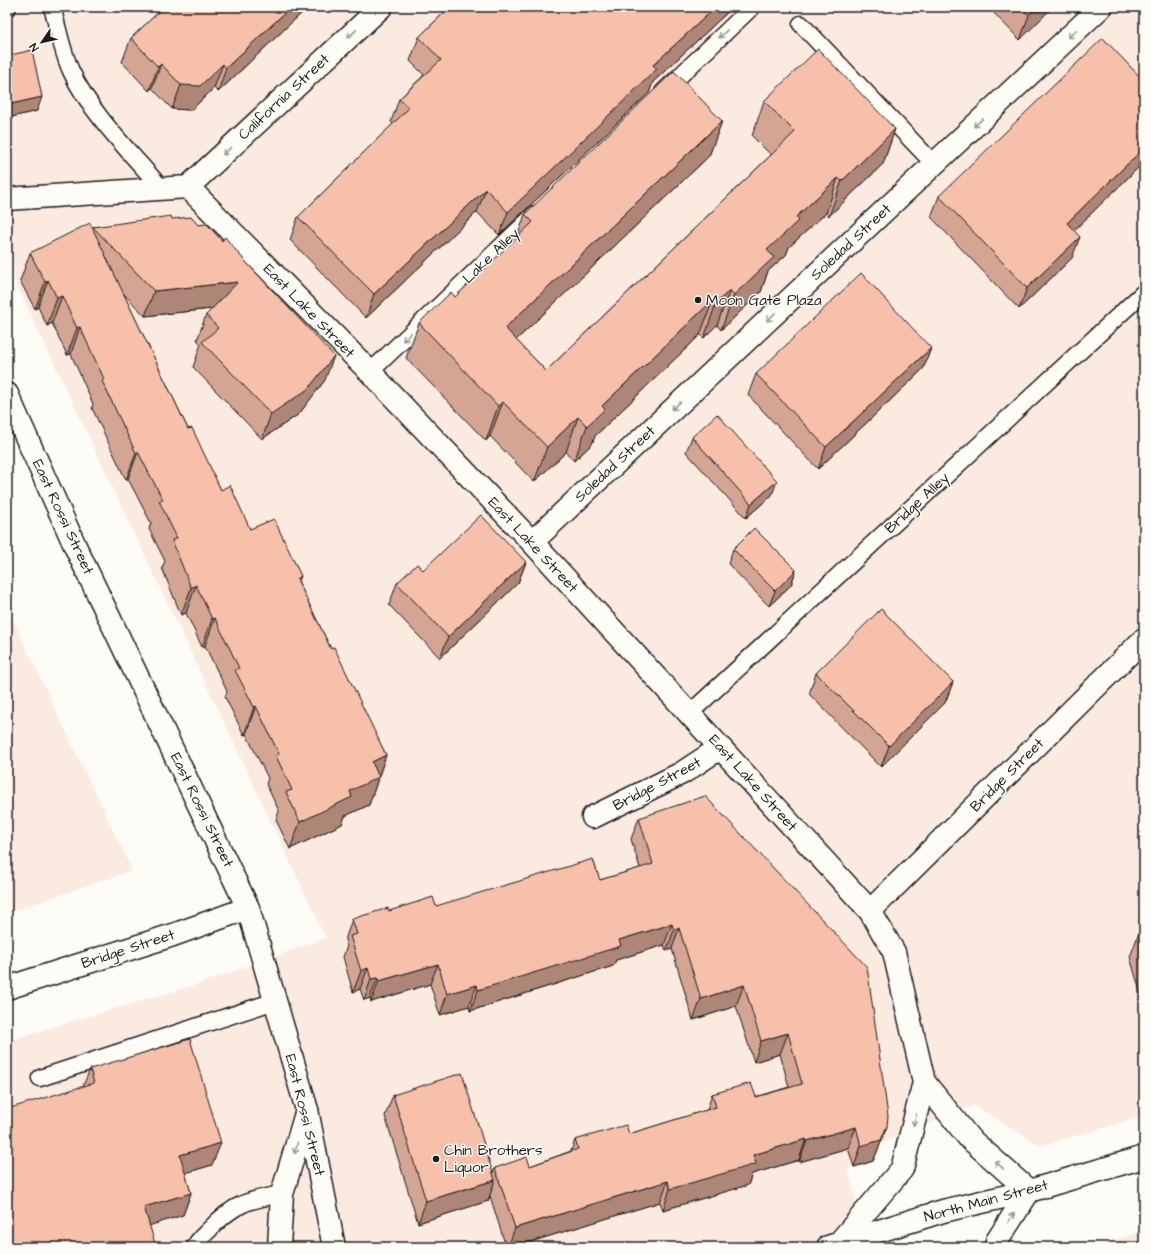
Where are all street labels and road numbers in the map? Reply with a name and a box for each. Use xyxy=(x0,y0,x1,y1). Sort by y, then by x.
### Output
street label: California Street xyxy=(234,49,334,145)
street label: Soledad Street xyxy=(806,199,896,285)
street label: Lake Alley xyxy=(458,223,525,289)
street label: East Lake Street xyxy=(258,259,360,363)
street label: Soledad Street xyxy=(570,421,660,507)
street label: East Rossi Street xyxy=(27,456,99,578)
street label: Bridge Alley xyxy=(880,468,955,539)
street label: East Lake Street xyxy=(483,493,583,597)
street label: East Lake Street xyxy=(704,730,802,836)
street label: Bridge Street xyxy=(965,733,1049,817)
street label: East Rossi Street xyxy=(165,749,239,871)
street label: Bridge Street xyxy=(609,752,705,817)
street label: Bridge Street xyxy=(79,924,178,975)
street label: East Rossi Street xyxy=(280,1052,330,1178)
street label: North Main Street xyxy=(922,1174,1050,1228)

